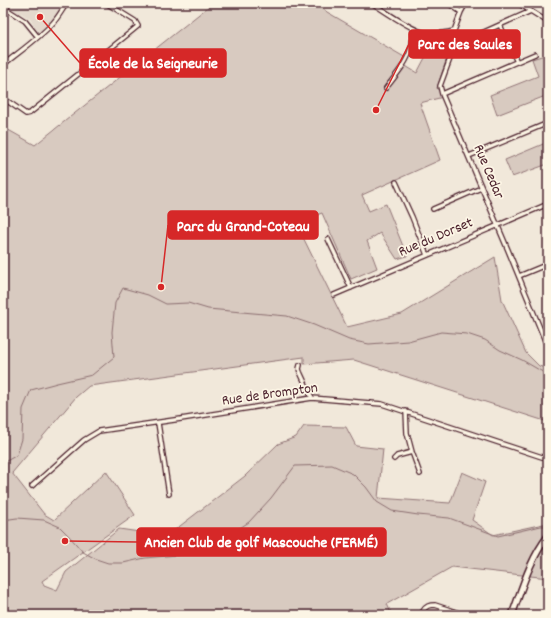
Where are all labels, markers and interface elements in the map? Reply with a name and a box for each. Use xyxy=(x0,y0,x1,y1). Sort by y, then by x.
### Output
callout: Parc des Saules xyxy=(409,30,520,58)
text: Parc des Saules xyxy=(418,34,513,57)
callout: École de la Seigneurie xyxy=(80,49,226,77)
text: École de la Seigneurie xyxy=(88,53,218,76)
street label: Rue Cedar xyxy=(467,141,510,203)
callout: Parc du Grand-Coteau xyxy=(168,211,318,239)
street label: Rue du Dorset xyxy=(395,212,477,264)
text: Parc du Grand-Coteau xyxy=(176,216,310,239)
street label: Rue de Brompton xyxy=(221,377,319,413)
callout: Ancien Club de golf Mascouche (FERMÉ) xyxy=(137,528,386,556)
text: Ancien Club de golf Mascouche (FERMÉ) xyxy=(144,532,378,555)

